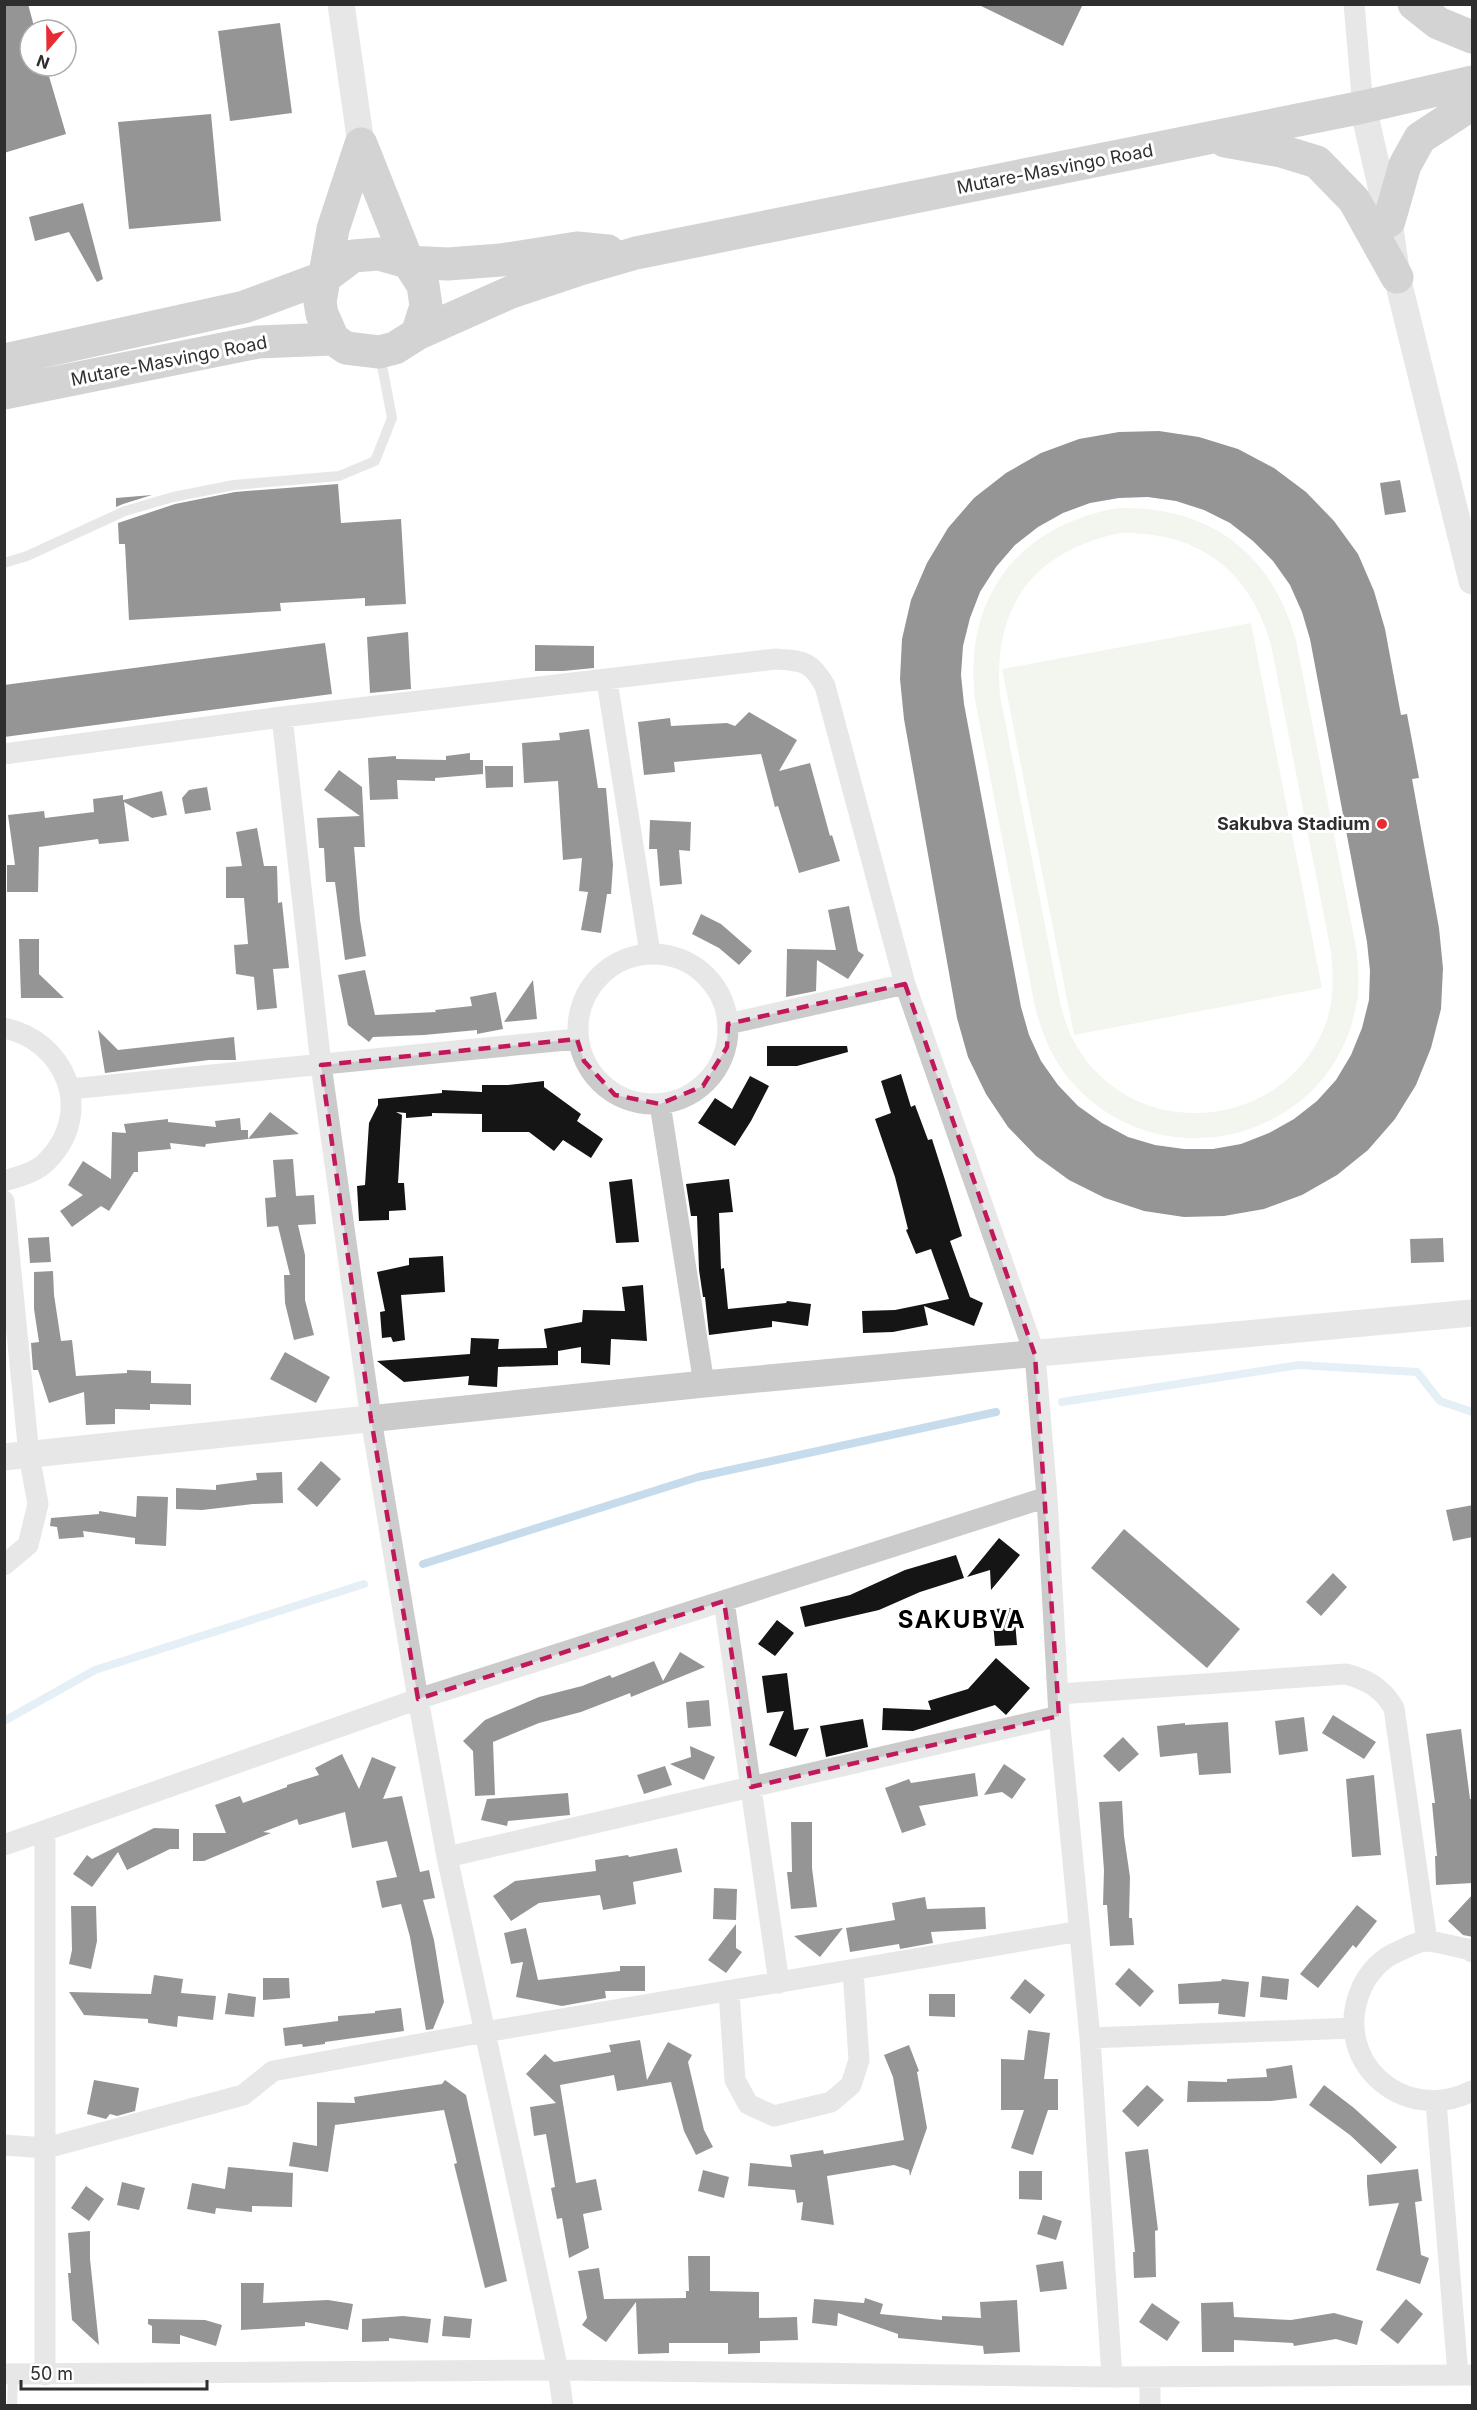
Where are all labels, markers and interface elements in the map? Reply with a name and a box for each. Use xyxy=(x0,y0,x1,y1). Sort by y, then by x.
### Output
north arrow xyxy=(18,18,78,78)
text: N xyxy=(34,51,52,74)
street label: Mutare-Masvingo Road xyxy=(955,139,1155,198)
street label: Mutare-Masvingo Road xyxy=(69,331,269,390)
place label: Sakubva Stadium xyxy=(1217,813,1370,834)
marker: Sakubva Stadium xyxy=(1375,817,1389,831)
district label: SAKUBVA xyxy=(898,1605,1026,1634)
scale bar xyxy=(21,2353,207,2391)
text: 50 m xyxy=(30,2363,73,2384)

